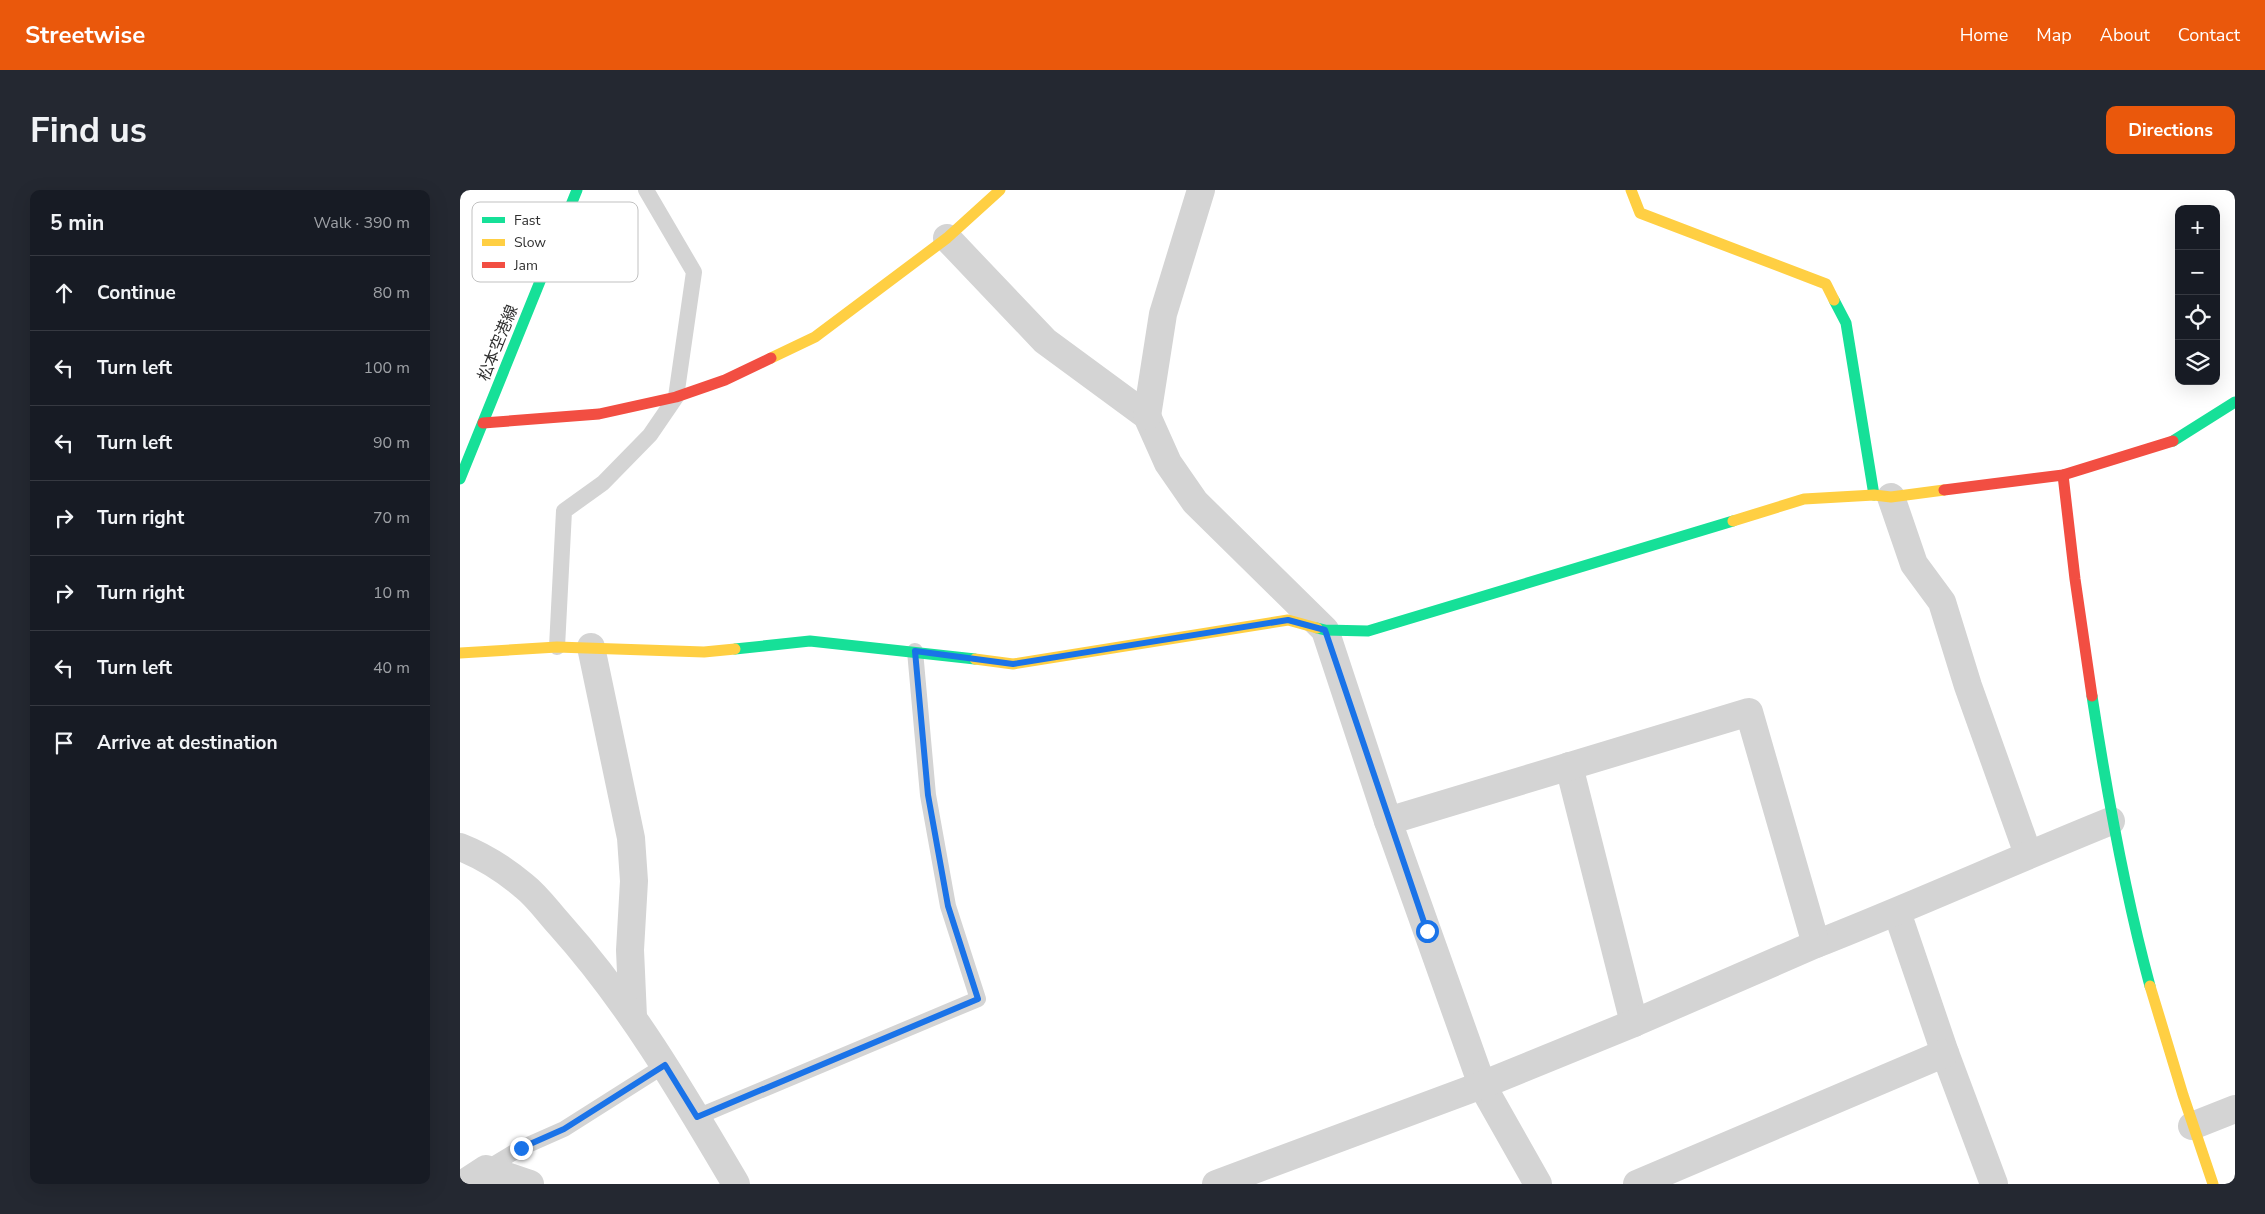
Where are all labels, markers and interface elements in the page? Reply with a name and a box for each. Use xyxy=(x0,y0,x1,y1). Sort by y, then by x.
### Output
text: Streetwise xyxy=(25,19,145,51)
text: Home xyxy=(1960,23,2008,47)
text: Map xyxy=(2036,23,2072,47)
text: About xyxy=(2100,23,2150,47)
text: Contact xyxy=(2178,23,2240,47)
button: Directions xyxy=(2106,106,2235,154)
text: Find us xyxy=(30,107,147,154)
legend xyxy=(472,202,638,282)
map controls xyxy=(2175,205,2220,385)
button: + xyxy=(2175,205,2220,250)
text: 5 min xyxy=(50,209,104,237)
text: Fast xyxy=(514,211,540,230)
text: Walk · 390 m xyxy=(314,212,410,234)
text: Slow xyxy=(514,233,546,252)
button: − xyxy=(2175,250,2220,295)
text: Jam xyxy=(513,256,538,275)
icon: ahead xyxy=(50,279,78,307)
text: Continue xyxy=(97,280,176,306)
text: 80 m xyxy=(373,282,410,304)
button: locate xyxy=(2175,295,2220,340)
street label: 松本空港線 xyxy=(473,302,523,384)
button: layers xyxy=(2175,340,2220,385)
icon: left xyxy=(50,354,78,382)
text: Turn left xyxy=(97,355,172,381)
text: 100 m xyxy=(363,357,410,379)
icon: left xyxy=(50,429,78,457)
text: Turn left xyxy=(97,430,172,456)
text: 90 m xyxy=(373,432,410,454)
icon: right xyxy=(50,504,78,532)
text: Turn right xyxy=(97,505,184,531)
text: 70 m xyxy=(373,507,410,529)
icon: right xyxy=(50,579,78,607)
text: Turn right xyxy=(97,580,184,606)
text: 10 m xyxy=(373,582,410,604)
icon: left xyxy=(50,654,78,682)
text: Turn left xyxy=(97,655,172,681)
text: 40 m xyxy=(373,657,410,679)
icon: arrive xyxy=(50,729,78,757)
text: Arrive at destination xyxy=(97,730,278,756)
route start xyxy=(1416,920,1439,943)
route end xyxy=(510,1137,533,1160)

